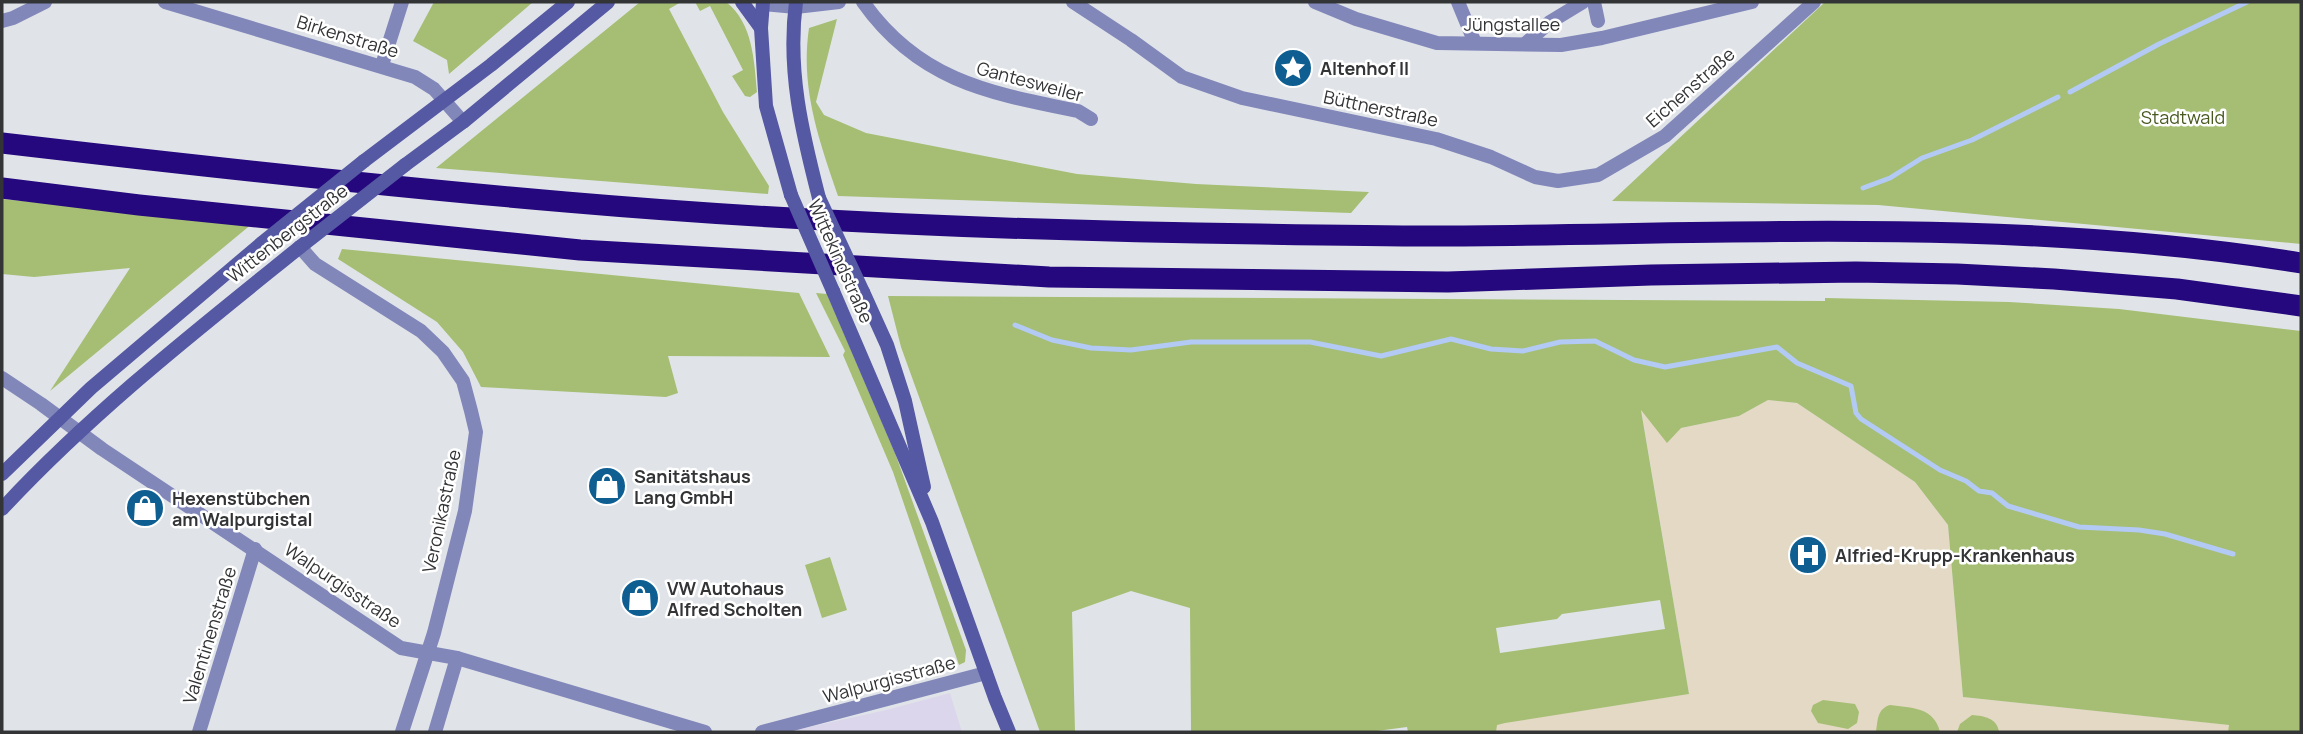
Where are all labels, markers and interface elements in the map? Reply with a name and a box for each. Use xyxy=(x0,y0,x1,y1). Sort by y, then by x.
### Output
street label: Birkenstraße xyxy=(294,9,402,63)
street label: Jüngstallee xyxy=(1464,12,1560,36)
street label: Eichenstraße xyxy=(1641,42,1739,132)
place icon: Altenhof II xyxy=(1272,47,1314,89)
street label: Gantesweiler xyxy=(974,55,1086,107)
place label: Altenhof II xyxy=(1320,56,1409,80)
street label: Büttnerstraße xyxy=(1322,84,1440,132)
park label: Stadtwald xyxy=(2141,105,2225,129)
street label: Wittenbergstraße xyxy=(222,178,352,288)
street label: Wittekindstraße xyxy=(803,195,879,327)
street label: Veronikastraße xyxy=(416,447,466,575)
place label: Sanitätshaus Lang GmbH xyxy=(634,464,751,509)
shop icon: Sanitätshaus Lang GmbH xyxy=(586,465,628,507)
place label: Hexenstübchen am Walpurgistal xyxy=(172,486,313,531)
shop icon: Hexenstübchen am Walpurgistal xyxy=(124,487,166,529)
hospital icon: Alfried-Krupp-Krankenhaus xyxy=(1787,534,1829,576)
street label: Walpurgisstraße xyxy=(280,537,406,633)
place label: Alfried-Krupp-Krankenhaus xyxy=(1835,543,2075,567)
street label: Valentinenstraße xyxy=(177,563,241,707)
place label: VW Autohaus Alfred Scholten xyxy=(667,576,802,621)
shop icon: VW Autohaus Alfred Scholten xyxy=(619,577,661,619)
street label: Walpurgisstraße xyxy=(820,650,958,708)

